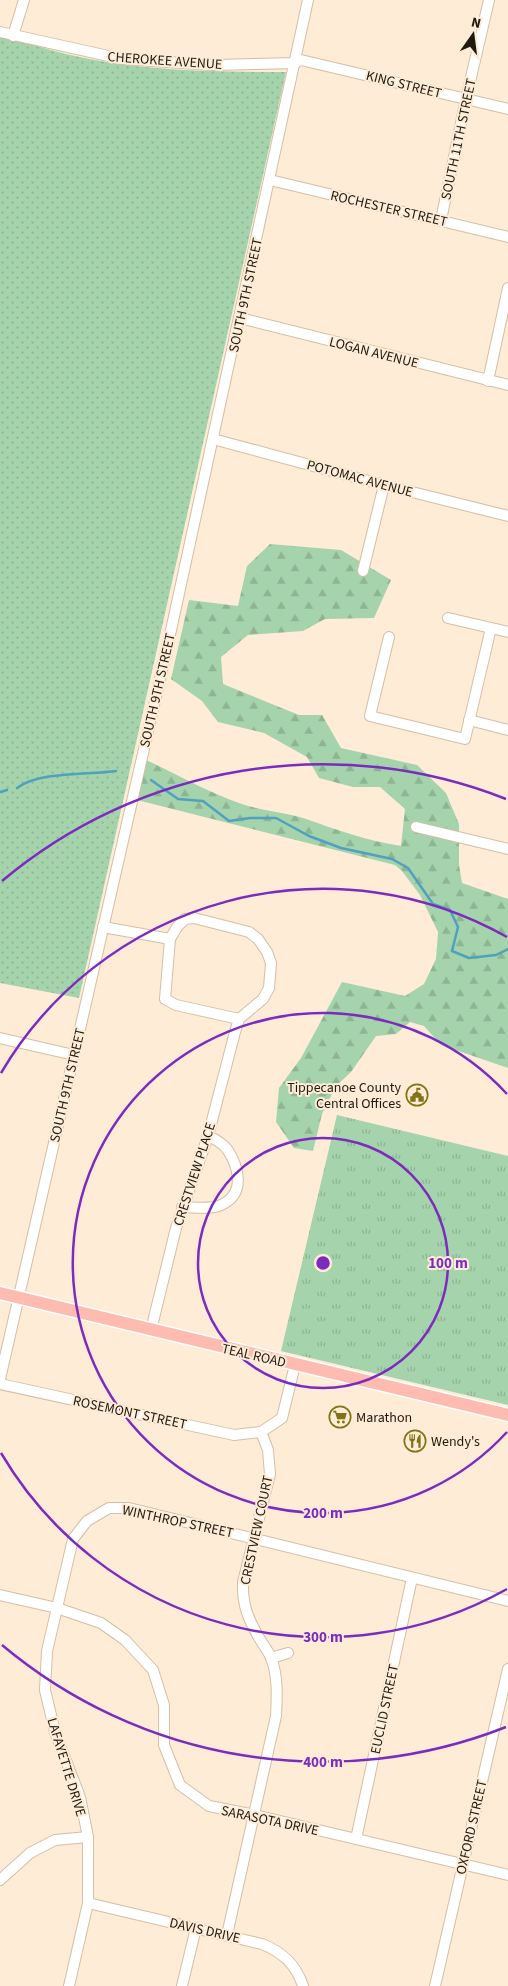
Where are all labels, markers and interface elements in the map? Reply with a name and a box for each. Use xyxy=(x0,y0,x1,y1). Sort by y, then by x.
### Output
north arrow xyxy=(448,10,498,60)
text: N xyxy=(469,13,483,34)
street label: CHEROKEE AVENUE xyxy=(107,47,223,75)
street label: KING STREET xyxy=(364,66,444,104)
street label: SOUTH 11TH STREET xyxy=(436,76,482,202)
street label: ROCHESTER STREET xyxy=(328,186,450,232)
street label: SOUTH 9TH STREET xyxy=(224,236,268,354)
street label: LOGAN AVENUE xyxy=(327,332,420,374)
street label: POTOMAC AVENUE xyxy=(304,455,415,503)
street label: SOUTH 9TH STREET xyxy=(135,631,181,749)
street label: SOUTH 9TH STREET xyxy=(45,1026,91,1144)
place label: Tippecanoe County Central Offices xyxy=(287,1078,401,1114)
public building icon: Tippecanoe County Central Offices xyxy=(405,1083,429,1107)
street label: CRESTVIEW PLACE xyxy=(169,1120,221,1229)
text: 100 m xyxy=(428,1253,468,1274)
centre of rings xyxy=(314,1254,332,1272)
street label: TEAL ROAD xyxy=(220,1339,288,1373)
street label: ROSEMONT STREET xyxy=(71,1391,189,1435)
supermarket icon: Marathon xyxy=(328,1405,352,1429)
place label: Marathon xyxy=(356,1408,412,1428)
restaurant icon: Wendy's xyxy=(403,1429,427,1453)
place label: Wendy's xyxy=(431,1432,480,1452)
street label: CRESTVIEW COURT xyxy=(236,1473,278,1587)
street label: WINTHROP STREET xyxy=(120,1500,236,1544)
text: 200 m xyxy=(303,1503,343,1524)
text: 300 m xyxy=(303,1627,343,1648)
street label: EUCLID STREET xyxy=(366,1662,404,1756)
street label: LAFAYETTE DRIVE xyxy=(42,1715,91,1819)
text: 400 m xyxy=(303,1752,343,1773)
street label: OXFORD STREET xyxy=(451,1777,493,1877)
street label: SARASOTA DRIVE xyxy=(219,1801,320,1841)
street label: DAVIS DRIVE xyxy=(167,1913,242,1949)

